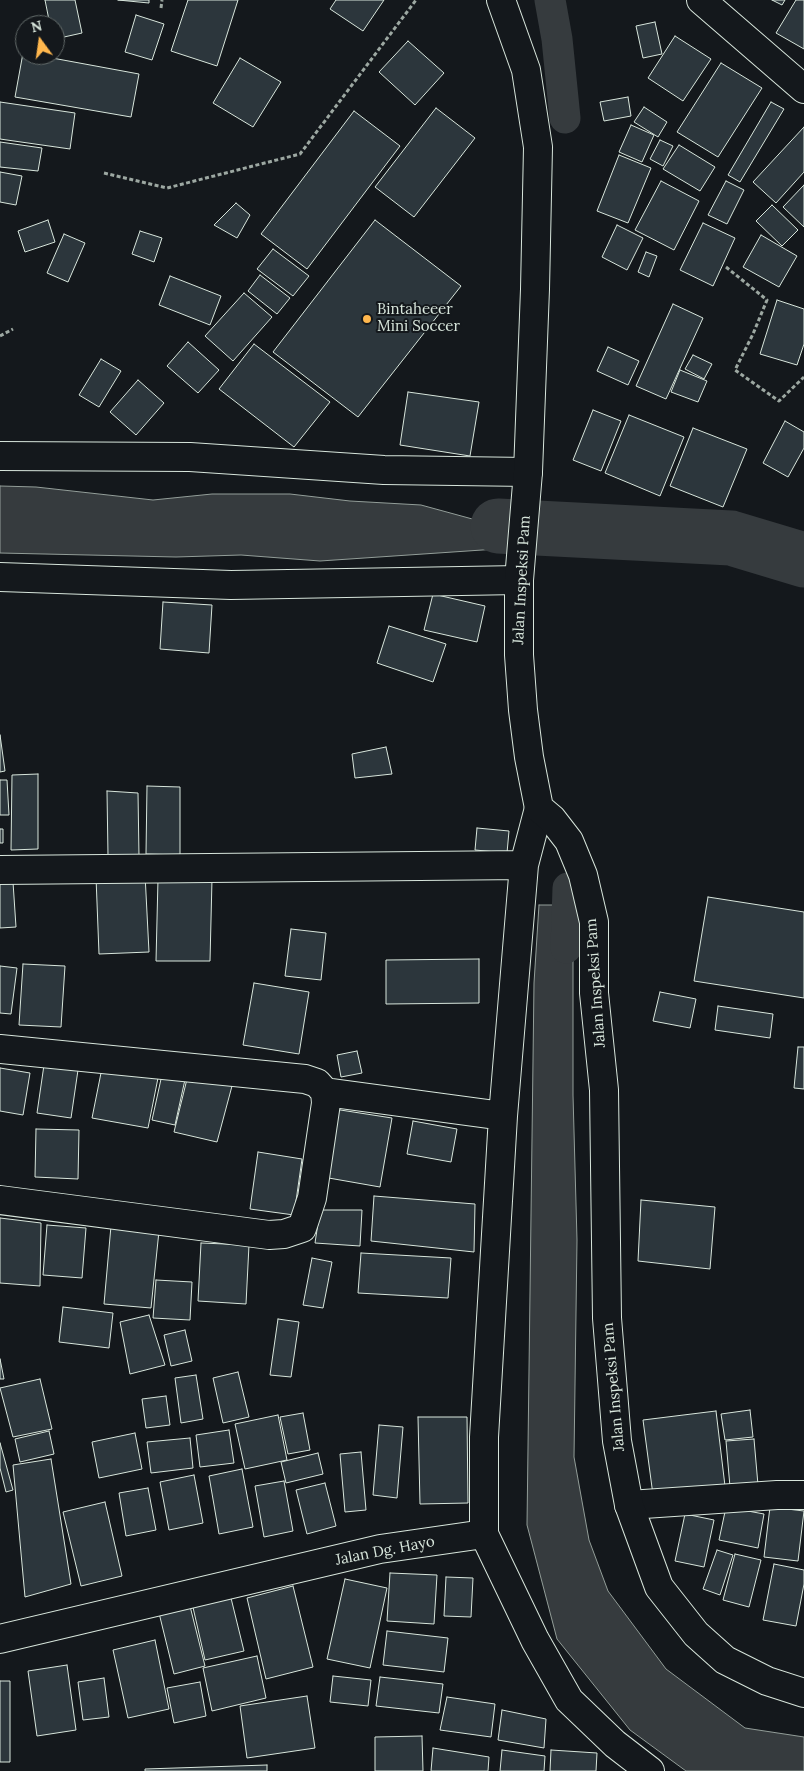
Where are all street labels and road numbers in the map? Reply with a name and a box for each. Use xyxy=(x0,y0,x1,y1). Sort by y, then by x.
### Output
street label: Jalan Inspeksi Pam xyxy=(510,515,534,645)
street label: Jalan Inspeksi Pam xyxy=(583,918,609,1048)
street label: Jalan Inspeksi Pam xyxy=(599,1322,629,1452)
street label: Jalan Dg. Hayo xyxy=(334,1533,436,1569)

